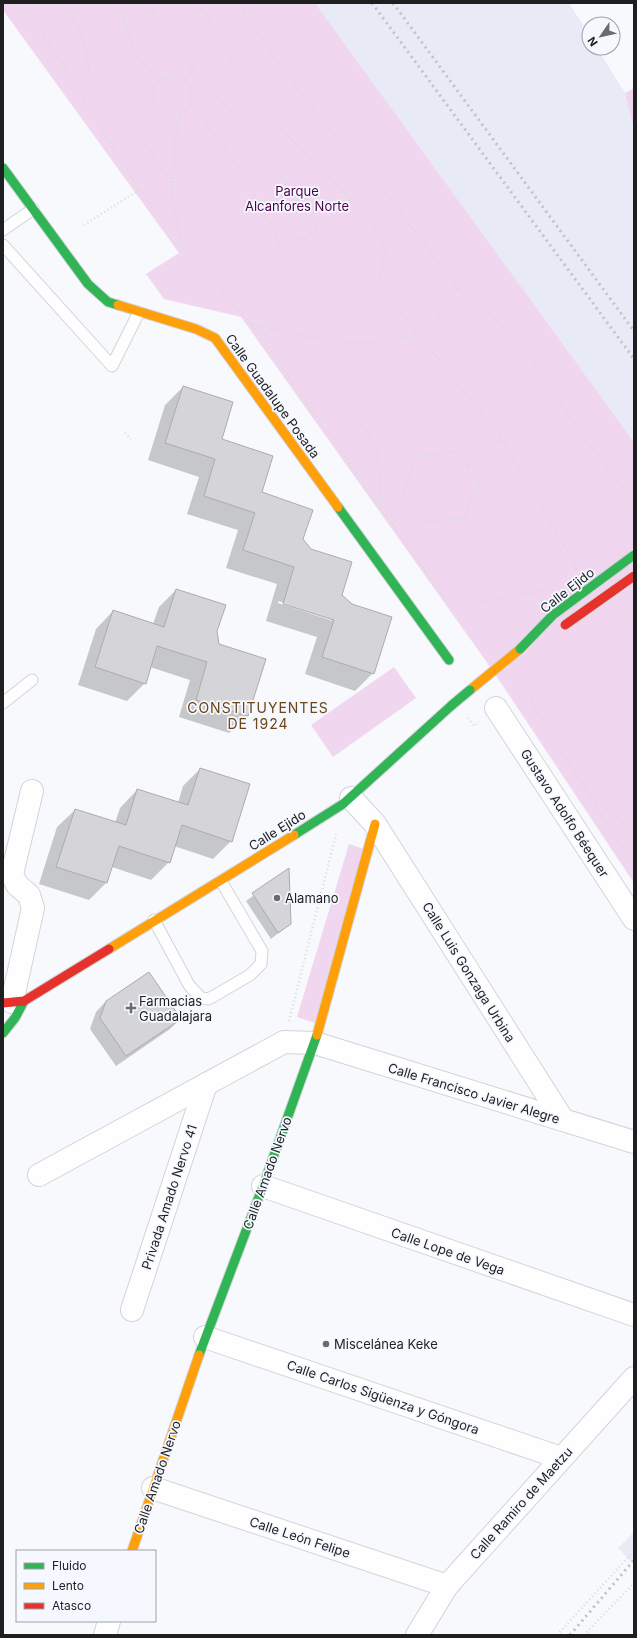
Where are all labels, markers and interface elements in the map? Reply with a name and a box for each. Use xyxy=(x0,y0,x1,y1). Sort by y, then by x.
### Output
north arrow xyxy=(581,16,621,56)
text: N xyxy=(585,34,601,49)
park label: Parque Alcanfores Norte xyxy=(245,183,349,214)
street label: Calle Guadalupe Posada xyxy=(223,331,323,461)
street label: Calle Ejido xyxy=(537,564,597,616)
district label: CONSTITUYENTES DE 1924 xyxy=(187,699,329,732)
street label: Gustavo Adolfo Béequer xyxy=(518,746,613,880)
street label: Calle Ejido xyxy=(246,806,309,854)
place label: Alamano xyxy=(285,890,339,906)
marker: Alamano xyxy=(272,893,282,903)
street label: Calle Luis Gonzaga Urbina xyxy=(419,899,519,1045)
place label: Farmacias Guadalajara xyxy=(139,993,212,1024)
marker: Farmacias Guadalajara xyxy=(126,1003,136,1013)
street label: Calle Francisco Javier Alegre xyxy=(386,1059,562,1127)
street label: Calle Amado Nervo xyxy=(239,1114,295,1232)
street label: Privada Amado Nervo 41 xyxy=(138,1122,200,1272)
street label: Calle Lope de Vega xyxy=(389,1224,507,1278)
place label: Miscelánea Keke xyxy=(334,1336,438,1352)
marker: Miscelánea Keke xyxy=(321,1339,331,1349)
street label: Calle Carlos Sigüenza y Góngora xyxy=(285,1357,481,1437)
street label: Calle Amado Nervo xyxy=(130,1418,184,1536)
street label: Calle Ramiro de Maetzu xyxy=(466,1444,576,1562)
street label: Calle León Felipe xyxy=(248,1513,352,1561)
legend xyxy=(16,1550,156,1622)
text: Fluido xyxy=(52,1558,87,1573)
text: Lento xyxy=(52,1578,84,1593)
text: Atasco xyxy=(52,1598,91,1613)

